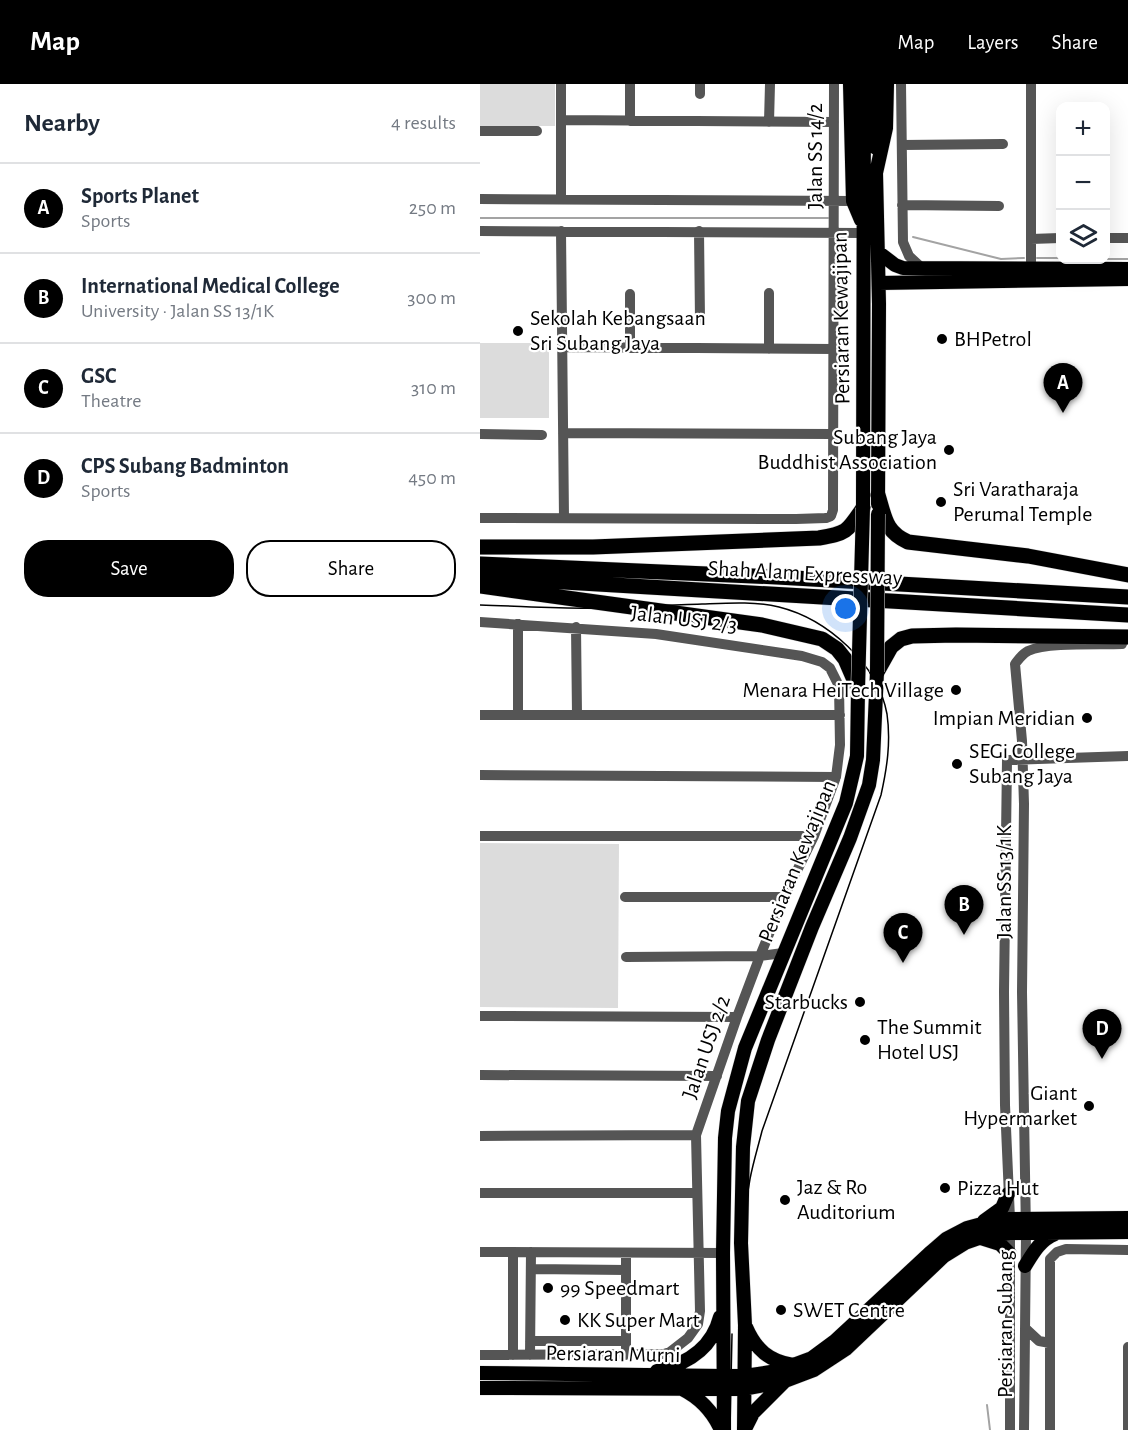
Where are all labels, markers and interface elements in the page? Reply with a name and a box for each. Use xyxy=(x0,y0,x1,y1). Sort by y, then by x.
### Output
text: Map xyxy=(30,28,80,56)
text: Map xyxy=(898,32,934,53)
text: Layers xyxy=(967,32,1018,53)
text: Share xyxy=(1051,32,1098,53)
map controls xyxy=(1056,102,1110,264)
button: + xyxy=(1056,102,1110,156)
street label: Jalan SS 14/2 xyxy=(804,103,826,209)
text: Nearby xyxy=(24,110,100,136)
text: 4 results xyxy=(391,113,456,133)
button: − xyxy=(1056,156,1110,210)
text: Sports Planet xyxy=(81,185,199,207)
text: A xyxy=(38,198,50,218)
text: 250 m xyxy=(409,198,456,218)
button: layers xyxy=(1056,210,1110,264)
text: Sports xyxy=(81,211,130,231)
street label: Persiaran Kewajipan xyxy=(828,231,854,405)
text: International Medical College xyxy=(81,275,340,297)
text: B xyxy=(38,288,49,308)
text: 300 m xyxy=(407,288,456,308)
text: University · Jalan SS 13/1K xyxy=(81,301,274,321)
place label: Sekolah Kebangsaan Sri Subang Jaya xyxy=(530,307,706,354)
marker: Sekolah Kebangsaan Sri Subang Jaya xyxy=(511,324,525,338)
place label: BHPetrol xyxy=(954,328,1032,350)
marker: BHPetrol xyxy=(935,332,949,346)
pin: A xyxy=(1044,364,1082,413)
text: GSC xyxy=(81,365,117,387)
text: C xyxy=(38,378,49,398)
text: 310 m xyxy=(411,378,456,398)
text: Theatre xyxy=(81,391,142,411)
place label: Subang Jaya Buddhist Association xyxy=(758,426,937,473)
marker: Subang Jaya Buddhist Association xyxy=(942,443,956,457)
text: CPS Subang Badminton xyxy=(81,455,289,477)
text: D xyxy=(37,468,50,488)
text: 450 m xyxy=(408,468,456,488)
place label: Sri Varatharaja Perumal Temple xyxy=(953,478,1092,525)
text: Sports xyxy=(81,481,130,501)
marker: Sri Varatharaja Perumal Temple xyxy=(934,495,948,509)
button: Save xyxy=(24,540,234,597)
button: Share xyxy=(246,540,456,597)
street label: Shah Alam Expressway xyxy=(707,557,903,589)
your location xyxy=(831,594,860,623)
street label: Jalan USJ 2/3 xyxy=(630,602,738,636)
place label: Menara HeiTech Village xyxy=(743,679,944,701)
marker: Menara HeiTech Village xyxy=(949,683,963,697)
place label: Impian Meridian xyxy=(933,707,1075,729)
marker: Impian Meridian xyxy=(1080,711,1094,725)
place label: SEGi College Subang Jaya xyxy=(969,740,1075,787)
marker: SEGi College Subang Jaya xyxy=(950,757,964,771)
street label: Persiaran Kewajipan xyxy=(754,777,840,945)
street label: Jalan SS 13/1K xyxy=(993,824,1015,939)
pin: B xyxy=(944,886,984,935)
pin: C xyxy=(884,914,922,963)
place label: Starbucks xyxy=(764,991,848,1013)
street label: Jalan USJ 2/2 xyxy=(678,992,734,1102)
marker: Starbucks xyxy=(853,995,867,1009)
pin: D xyxy=(1082,1010,1122,1059)
place label: The Summit Hotel USJ xyxy=(877,1016,981,1063)
marker: The Summit Hotel USJ xyxy=(858,1033,872,1047)
place label: Giant Hypermarket xyxy=(963,1082,1077,1129)
marker: Giant Hypermarket xyxy=(1082,1099,1096,1113)
place label: Jaz & Ro Auditorium xyxy=(797,1176,896,1223)
place label: Pizza Hut xyxy=(957,1177,1039,1199)
marker: Pizza Hut xyxy=(938,1181,952,1195)
marker: Jaz & Ro Auditorium xyxy=(778,1193,792,1207)
street label: Persiaran Subang xyxy=(994,1250,1016,1398)
place label: 99 Speedmart xyxy=(560,1277,679,1299)
marker: 99 Speedmart xyxy=(541,1281,555,1295)
place label: SWET Centre xyxy=(793,1299,905,1321)
marker: SWET Centre xyxy=(774,1303,788,1317)
place label: KK Super Mart xyxy=(577,1309,700,1331)
marker: KK Super Mart xyxy=(558,1313,572,1327)
street label: Persiaran Murni xyxy=(545,1342,681,1366)

